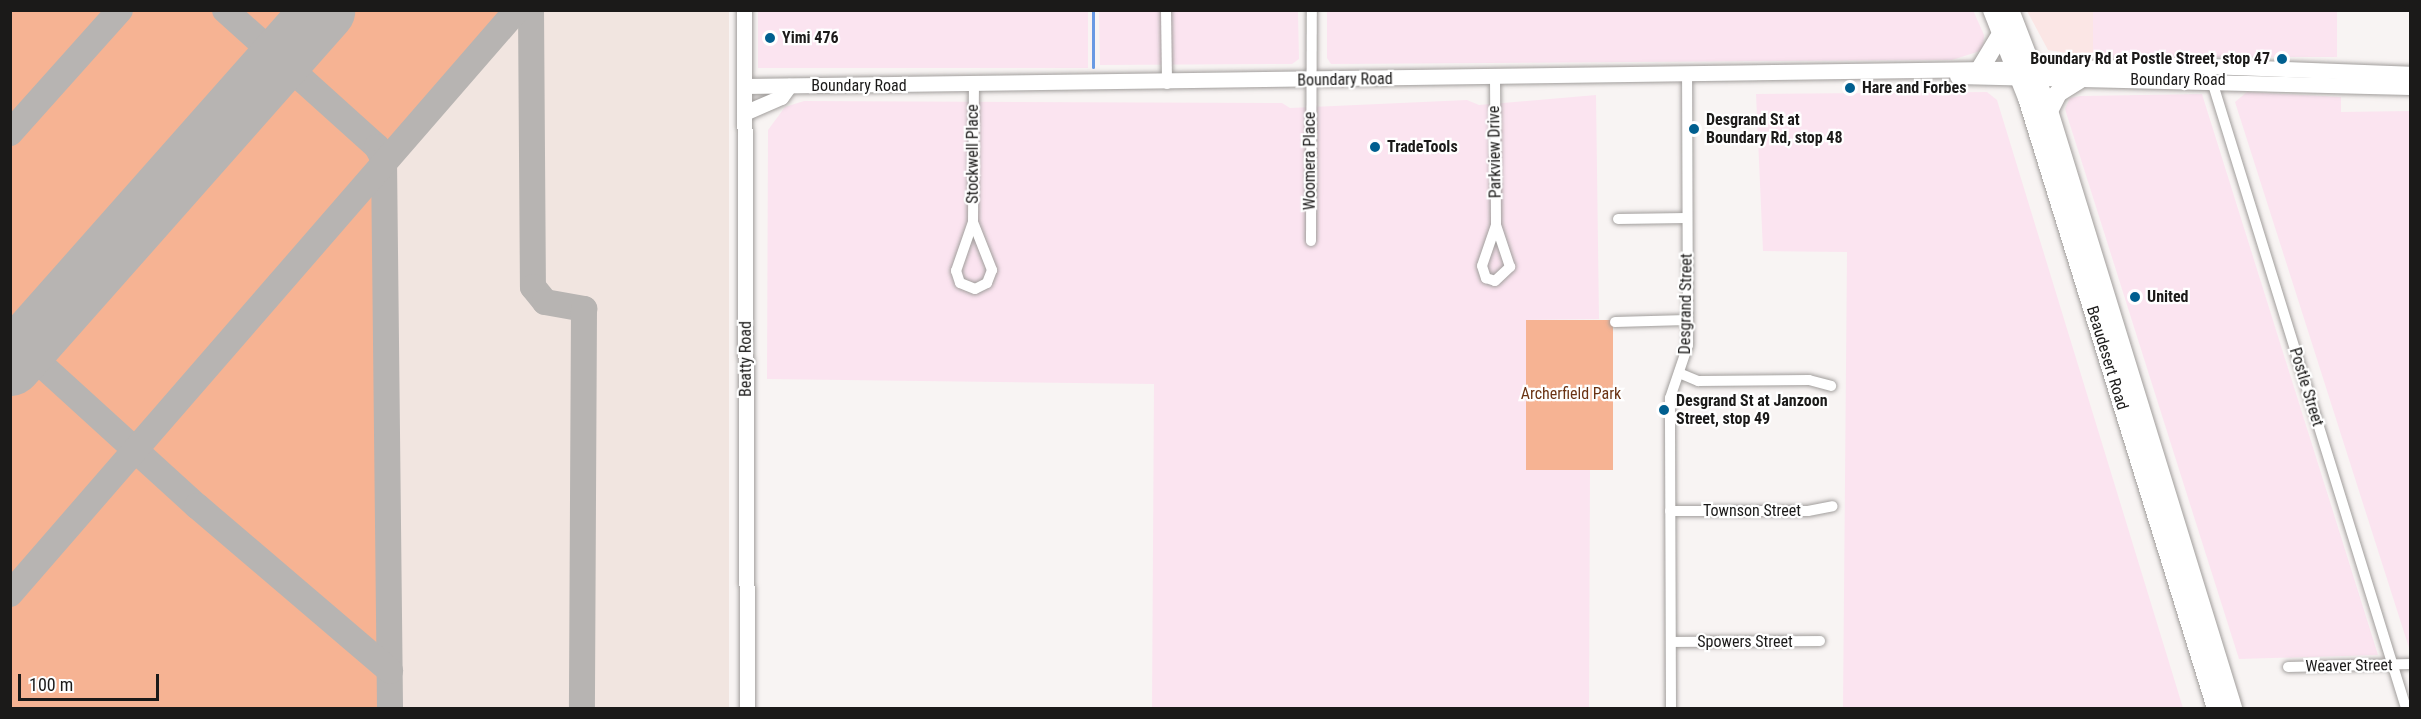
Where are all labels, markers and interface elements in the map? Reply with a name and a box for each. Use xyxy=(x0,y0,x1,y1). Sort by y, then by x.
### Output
place label: Yimi 476 xyxy=(782,28,839,48)
marker: Yimi 476 xyxy=(763,31,777,45)
place label: Boundary Rd at Postle Street, stop 47 xyxy=(2030,49,2270,69)
marker: Boundary Rd at Postle Street, stop 47 xyxy=(2275,52,2289,66)
street label: Boundary Road xyxy=(1297,70,1393,90)
street label: Boundary Road xyxy=(2130,70,2226,90)
street label: Boundary Road xyxy=(811,76,907,96)
place label: Hare and Forbes xyxy=(1862,78,1966,98)
marker: Hare and Forbes xyxy=(1843,81,1857,95)
street label: Stockwell Place xyxy=(963,104,983,204)
street label: Parkview Drive xyxy=(1485,106,1505,198)
place label: Desgrand St at Boundary Rd, stop 48 xyxy=(1706,110,1842,148)
street label: Woomera Place xyxy=(1300,112,1320,210)
marker: Desgrand St at Boundary Rd, stop 48 xyxy=(1687,122,1701,136)
place label: TradeTools xyxy=(1387,137,1458,157)
marker: TradeTools xyxy=(1368,140,1382,154)
street label: Desgrand Street xyxy=(1676,253,1696,355)
place label: United xyxy=(2147,287,2189,307)
marker: United xyxy=(2128,290,2142,304)
street label: Beaudesert Road xyxy=(2082,304,2132,412)
street label: Beatty Road xyxy=(736,321,756,397)
street label: Postle Street xyxy=(2285,345,2327,429)
park label: Archerfield Park xyxy=(1521,384,1621,404)
place label: Desgrand St at Janzoon Street, stop 49 xyxy=(1676,391,1828,429)
marker: Desgrand St at Janzoon Street, stop 49 xyxy=(1657,403,1671,417)
street label: Townson Street xyxy=(1703,501,1801,521)
street label: Spowers Street xyxy=(1697,632,1793,652)
street label: Weaver Street xyxy=(2305,656,2393,676)
scale bar xyxy=(21,662,162,700)
text: 100 m xyxy=(29,674,73,695)

